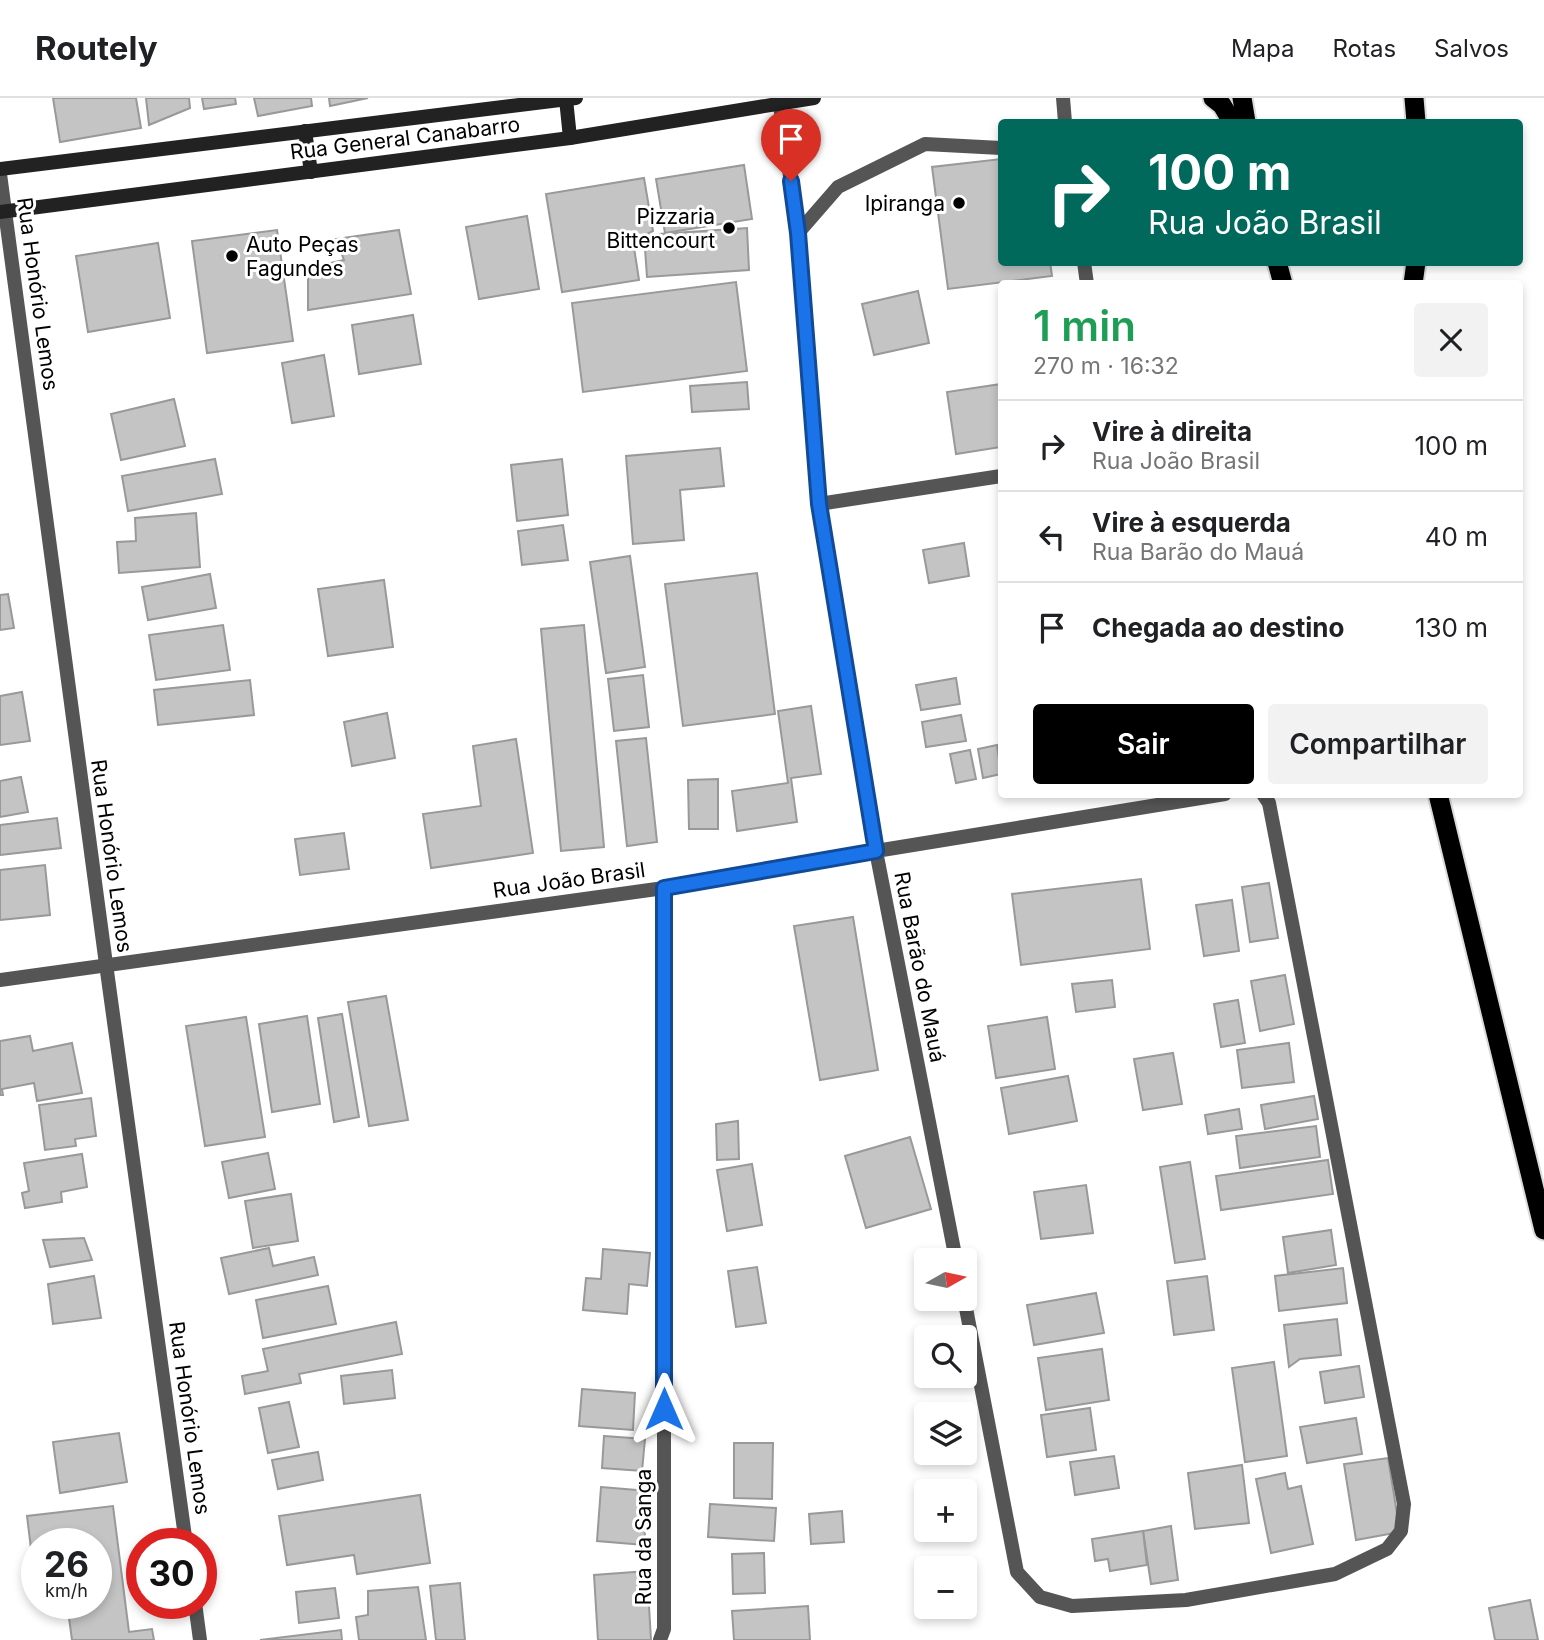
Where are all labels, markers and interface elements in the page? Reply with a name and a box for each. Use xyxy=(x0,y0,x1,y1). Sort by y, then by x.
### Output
text: Routely xyxy=(35,28,158,68)
text: Mapa xyxy=(1231,34,1295,63)
text: Rotas xyxy=(1333,34,1396,63)
text: Salvos xyxy=(1434,34,1509,63)
pin xyxy=(761,109,821,181)
street label: Rua General Canabarro xyxy=(289,111,521,165)
icon: arrive xyxy=(772,120,810,158)
text: 100 m xyxy=(1148,143,1292,202)
icon: right xyxy=(1033,147,1124,238)
place label: Ipiranga xyxy=(865,191,945,216)
marker: Ipiranga xyxy=(951,195,967,211)
street label: Rua Honório Lemos xyxy=(12,196,64,392)
text: Rua João Brasil xyxy=(1148,203,1382,242)
place label: Pizzaria Bittencourt xyxy=(606,204,715,253)
marker: Pizzaria Bittencourt xyxy=(721,220,737,236)
place label: Auto Peças Fagundes xyxy=(246,232,359,281)
marker: Auto Peças Fagundes xyxy=(224,248,240,264)
text: 1 min xyxy=(1033,300,1136,351)
button: close xyxy=(1414,303,1488,377)
text: 270 m · 16:32 xyxy=(1033,352,1179,380)
text: Vire à direita xyxy=(1092,416,1252,447)
icon: right xyxy=(1033,427,1071,465)
text: 100 m xyxy=(1415,430,1488,461)
text: Rua João Brasil xyxy=(1092,447,1260,475)
text: Vire à esquerda xyxy=(1092,507,1291,538)
icon: left xyxy=(1033,518,1071,556)
text: 40 m xyxy=(1425,521,1488,552)
text: Rua Barão do Mauá xyxy=(1092,538,1304,566)
icon: arrive xyxy=(1033,609,1071,647)
text: Chegada ao destino xyxy=(1092,612,1344,643)
text: 130 m xyxy=(1415,612,1488,643)
button: Sair xyxy=(1033,704,1254,784)
button: Compartilhar xyxy=(1268,704,1488,784)
street label: Rua Honório Lemos xyxy=(86,758,138,954)
street label: Rua João Brasil xyxy=(491,857,647,903)
street label: Rua Barão do Mauá xyxy=(889,870,951,1064)
north arrow xyxy=(914,1248,976,1311)
map controls xyxy=(914,1248,977,1619)
street label: Rua Honório Lemos xyxy=(164,1320,216,1516)
button: search xyxy=(914,1325,977,1388)
position arrow xyxy=(627,1372,701,1446)
button: layers xyxy=(914,1402,977,1465)
street label: Rua da Sanga xyxy=(631,1469,656,1605)
button: + xyxy=(914,1479,977,1542)
speed limit sign: 30 xyxy=(126,1528,217,1619)
text: 26 xyxy=(44,1543,89,1585)
button: − xyxy=(914,1556,977,1619)
text: km/h xyxy=(45,1580,88,1601)

